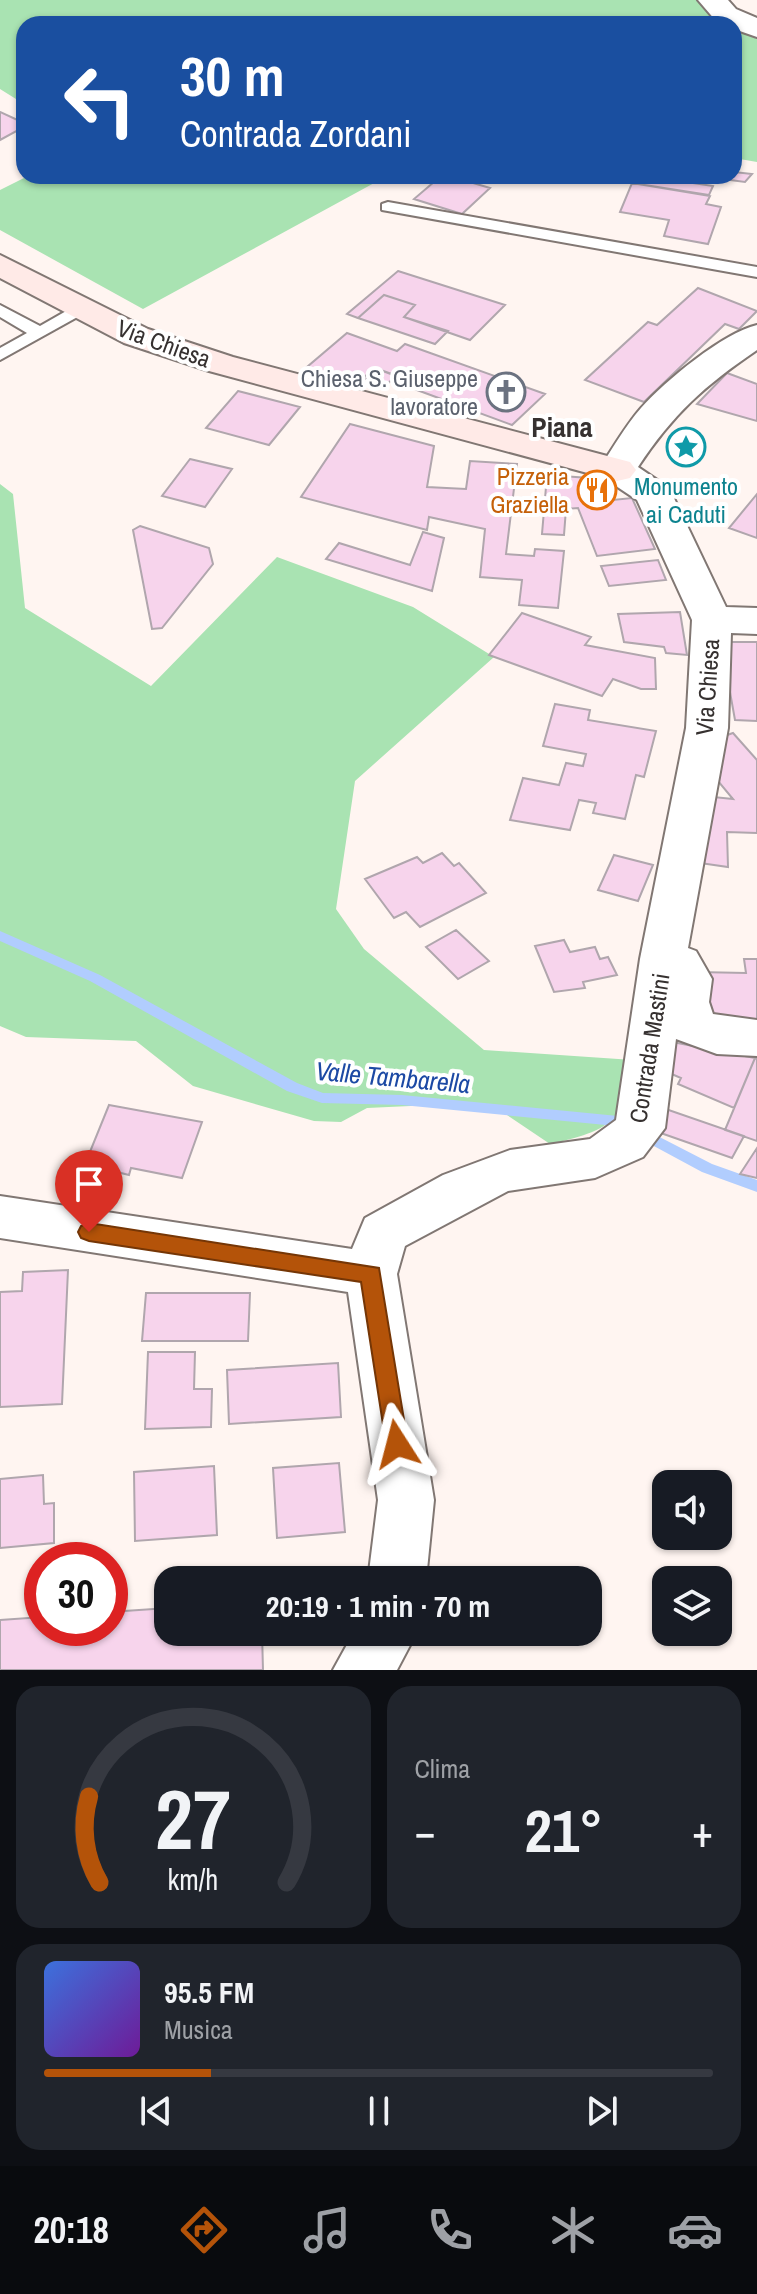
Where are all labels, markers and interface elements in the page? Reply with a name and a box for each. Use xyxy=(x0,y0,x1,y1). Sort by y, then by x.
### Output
text: 30 m xyxy=(180,38,285,113)
icon: left xyxy=(48,48,152,152)
text: Contrada Zordani xyxy=(180,110,411,158)
street label: Via Chiesa xyxy=(113,311,215,375)
place label: Chiesa S. Giuseppe lavoratore xyxy=(301,362,478,422)
church icon: Chiesa S. Giuseppe lavoratore xyxy=(485,371,527,413)
district label: Piana xyxy=(531,408,593,446)
place icon: Monumento ai Caduti xyxy=(665,426,707,468)
place label: Pizzeria Graziella xyxy=(490,460,569,520)
restaurant icon: Pizzeria Graziella xyxy=(576,469,618,511)
place label: Monumento ai Caduti xyxy=(634,470,738,530)
street label: Via Chiesa xyxy=(688,637,726,737)
street label: Contrada Mastini xyxy=(621,971,677,1125)
water label: Valle Tambarella xyxy=(314,1053,472,1101)
pin xyxy=(55,1150,123,1232)
icon: arrive xyxy=(67,1162,111,1206)
position arrow xyxy=(355,1402,439,1486)
map controls xyxy=(652,1470,732,1646)
button: sound xyxy=(652,1470,732,1550)
speed limit sign: 30 xyxy=(24,1542,128,1646)
button: layers xyxy=(652,1566,732,1646)
text: 20:19 · 1 min · 70 m xyxy=(266,1586,490,1626)
text: Clima xyxy=(415,1751,470,1786)
text: 27 xyxy=(155,1763,231,1875)
text: 21° xyxy=(524,1790,603,1871)
text: − xyxy=(415,1801,436,1861)
text: + xyxy=(692,1801,713,1861)
text: km/h xyxy=(168,1860,219,1899)
text: 95.5 FM xyxy=(164,1972,254,2012)
text: Musica xyxy=(164,2012,233,2047)
icon: previous xyxy=(134,2089,178,2133)
icon: pause xyxy=(357,2089,401,2133)
icon: next xyxy=(580,2089,624,2133)
icon: directions xyxy=(176,2202,232,2258)
icon: music xyxy=(299,2202,355,2258)
icon: phone xyxy=(422,2202,478,2258)
icon: climate xyxy=(545,2202,601,2258)
icon: car xyxy=(667,2202,723,2258)
text: 20:18 xyxy=(33,2206,109,2254)

